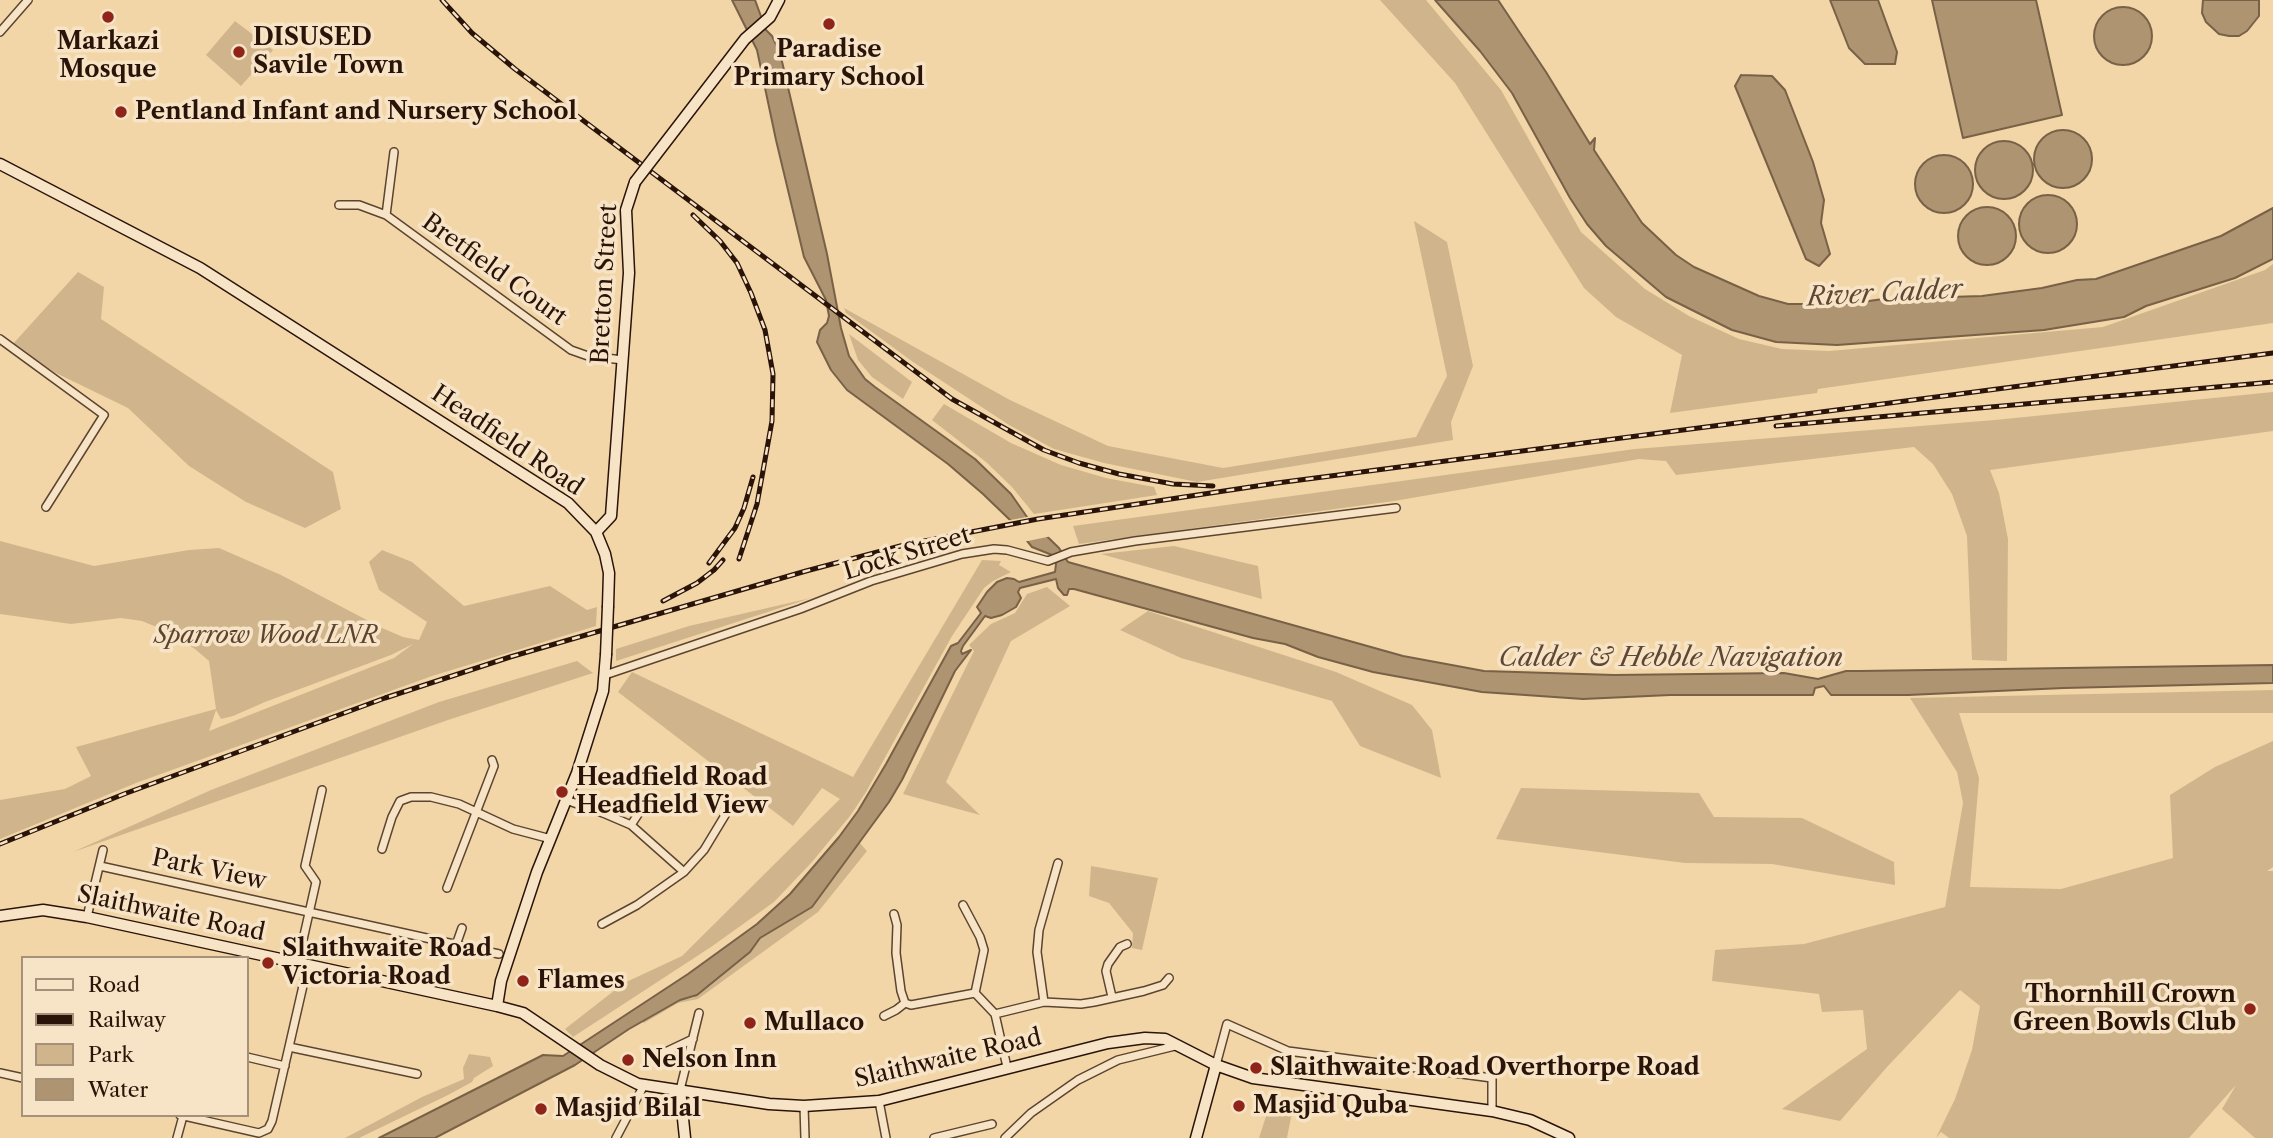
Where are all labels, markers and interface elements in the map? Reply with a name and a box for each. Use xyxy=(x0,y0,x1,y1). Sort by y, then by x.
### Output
marker: Markazi Mosque xyxy=(100,9,116,25)
marker: Paradise Primary School xyxy=(821,16,837,32)
place label: DISUSED Savile Town xyxy=(253,24,404,80)
place label: Markazi Mosque xyxy=(57,28,159,84)
place label: Paradise Primary School xyxy=(733,36,925,92)
marker: DISUSED Savile Town xyxy=(231,44,247,60)
place label: Pentland Infant and Nursery School xyxy=(135,98,577,126)
marker: Pentland Infant and Nursery School xyxy=(113,104,129,120)
street label: Bretton Street xyxy=(586,203,624,365)
street label: Bretfield Court xyxy=(416,208,572,332)
water label: River Calder xyxy=(1806,274,1964,314)
street label: Headfield Road xyxy=(426,380,588,502)
street label: Lock Street xyxy=(840,521,974,587)
park label: Sparrow Wood LNR xyxy=(154,622,378,650)
water label: Calder & Hebble Navigation xyxy=(1499,642,1843,674)
place label: Headfield Road Headfield View xyxy=(576,764,768,820)
marker: Headfield Road Headfield View xyxy=(554,784,570,800)
street label: Park View xyxy=(149,844,269,896)
street label: Slaithwaite Road xyxy=(75,880,267,948)
place label: Slaithwaite Road Victoria Road xyxy=(282,935,492,991)
marker: Slaithwaite Road Victoria Road xyxy=(260,955,276,971)
legend xyxy=(21,956,248,1117)
place label: Flames xyxy=(537,967,625,995)
text: Road xyxy=(88,972,140,997)
marker: Flames xyxy=(515,973,531,989)
place label: Thornhill Crown Green Bowls Club xyxy=(2013,981,2236,1037)
marker: Thornhill Crown Green Bowls Club xyxy=(2242,1001,2258,1017)
text: Railway xyxy=(88,1007,166,1032)
place label: Mullaco xyxy=(764,1009,864,1037)
marker: Mullaco xyxy=(742,1015,758,1031)
street label: Slaithwaite Road xyxy=(852,1023,1044,1095)
text: Park xyxy=(88,1042,134,1067)
place label: Nelson Inn xyxy=(642,1046,777,1074)
marker: Nelson Inn xyxy=(620,1052,636,1068)
place label: Slaithwaite Road Overthorpe Road xyxy=(1270,1054,1700,1082)
marker: Slaithwaite Road Overthorpe Road xyxy=(1248,1060,1264,1076)
text: Water xyxy=(88,1077,148,1102)
place label: Masjid Quba xyxy=(1253,1092,1408,1120)
place label: Masjid Bilal xyxy=(555,1095,701,1123)
marker: Masjid Quba xyxy=(1231,1098,1247,1114)
marker: Masjid Bilal xyxy=(533,1101,549,1117)

